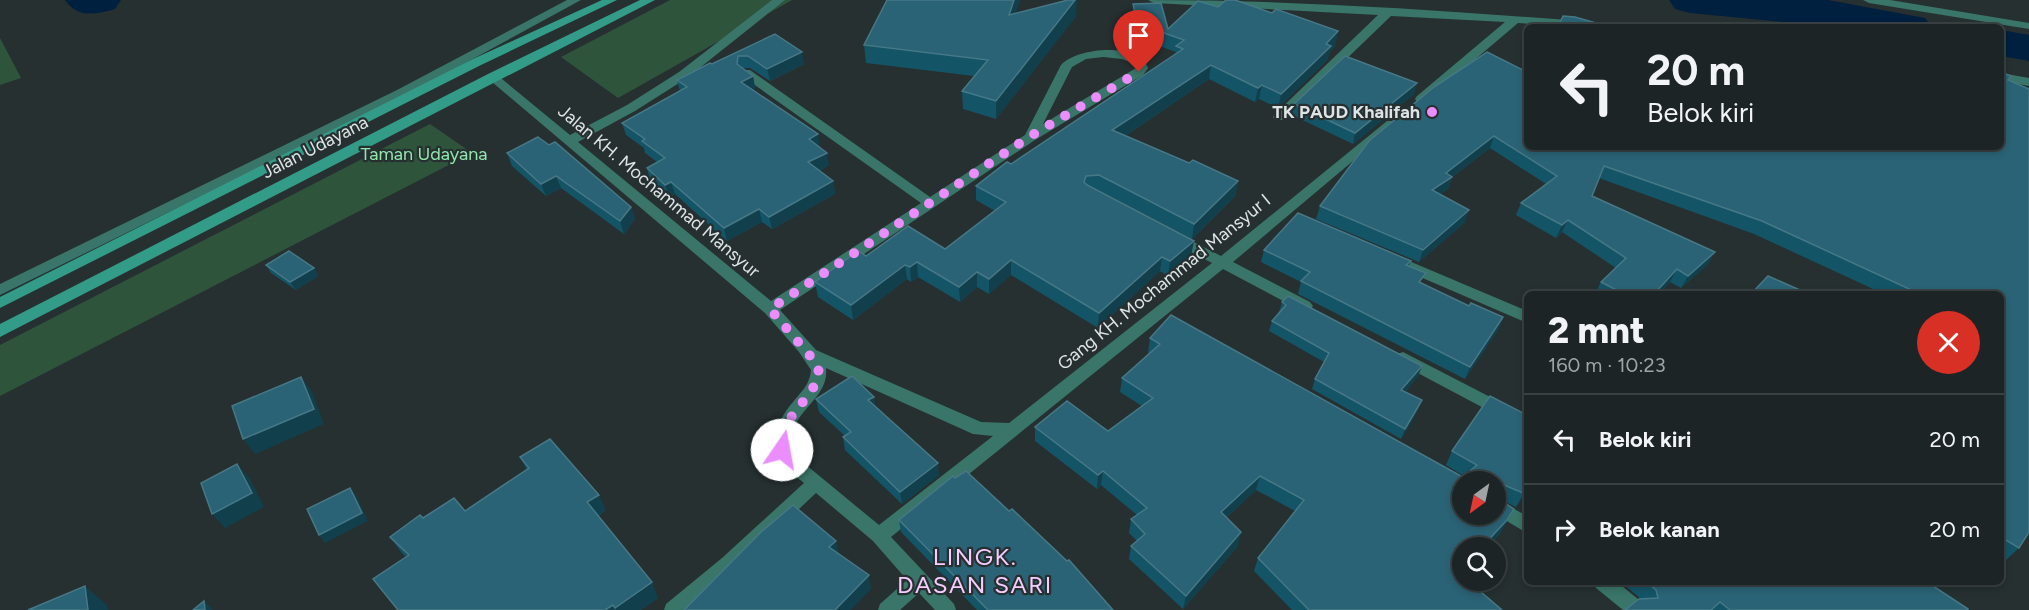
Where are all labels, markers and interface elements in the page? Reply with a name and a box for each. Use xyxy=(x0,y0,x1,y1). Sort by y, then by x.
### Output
pin xyxy=(1113,10,1164,72)
icon: arrive xyxy=(1122,19,1155,52)
text: 20 m xyxy=(1647,45,1745,96)
icon: left xyxy=(1548,48,1626,126)
text: Belok kiri xyxy=(1647,96,1754,129)
street label: Jalan KH. Mochammad Mansyur xyxy=(554,100,764,282)
place label: TK PAUD Khalifah xyxy=(1272,101,1420,123)
marker: TK PAUD Khalifah xyxy=(1425,105,1439,119)
street label: Jalan Udayana xyxy=(258,111,372,183)
park label: Taman Udayana xyxy=(361,143,487,165)
street label: Gang KH. Mochammad Mansyur I xyxy=(1053,189,1275,375)
text: 2 mnt xyxy=(1548,309,1645,352)
button: close xyxy=(1917,311,1980,374)
text: 160 m · 10:23 xyxy=(1548,353,1666,377)
position arrow xyxy=(750,418,814,482)
icon: left xyxy=(1548,423,1581,456)
text: Belok kiri xyxy=(1599,426,1692,453)
text: 20 m xyxy=(1929,426,1980,453)
north arrow xyxy=(1452,471,1506,525)
map controls xyxy=(1452,471,1506,591)
icon: right xyxy=(1548,513,1581,546)
text: Belok kanan xyxy=(1599,516,1720,543)
text: 20 m xyxy=(1929,516,1980,543)
button: search xyxy=(1452,537,1506,591)
district label: LINGK. DASAN SARI xyxy=(897,542,1053,599)

